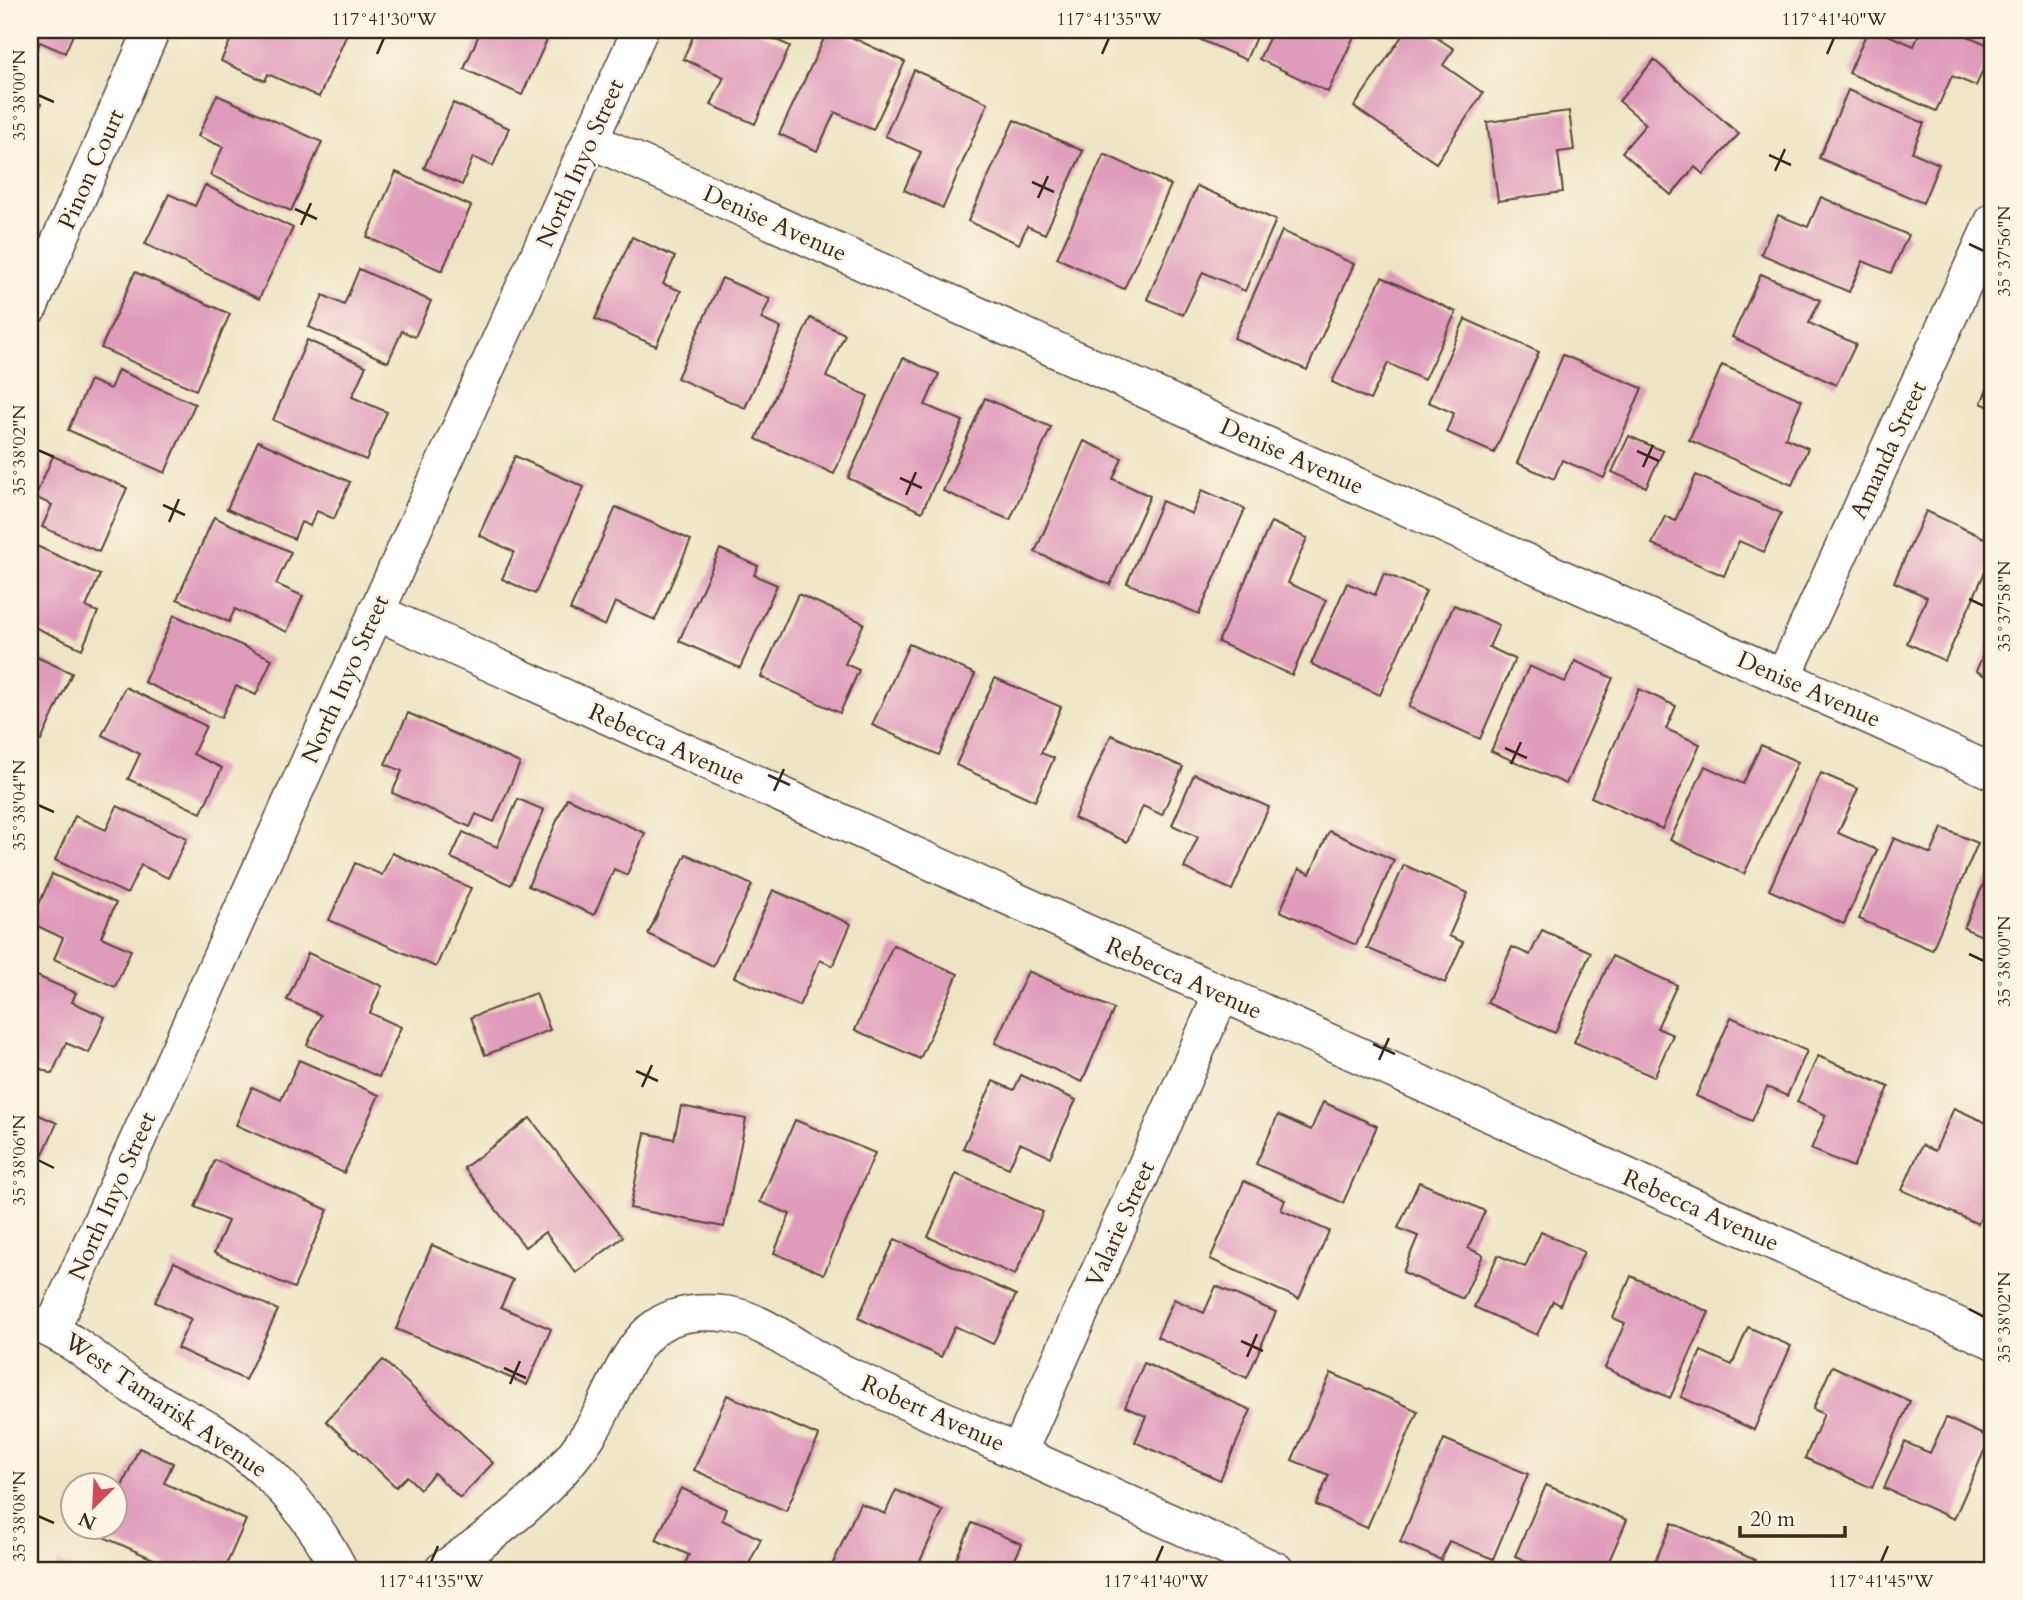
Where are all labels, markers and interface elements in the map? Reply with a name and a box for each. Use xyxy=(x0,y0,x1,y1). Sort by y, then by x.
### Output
text: 117°41'30"W xyxy=(331,7,437,32)
text: 117°41'35"W xyxy=(1056,7,1162,32)
text: 117°41'40"W xyxy=(1781,7,1887,32)
text: 35°38'00"N xyxy=(7,49,32,141)
street label: North Inyo Street xyxy=(529,73,633,253)
street label: Pinon Court xyxy=(50,103,133,235)
street label: Denise Avenue xyxy=(698,177,852,270)
text: 35°37'56"N xyxy=(1992,205,2017,297)
street label: Amanda Street xyxy=(1842,375,1935,525)
text: 35°38'02"N xyxy=(7,404,32,496)
street label: Denise Avenue xyxy=(1215,410,1369,503)
text: 35°37'58"N xyxy=(1992,560,2017,652)
street label: North Inyo Street xyxy=(294,589,398,769)
street label: Denise Avenue xyxy=(1732,643,1886,736)
street label: Rebecca Avenue xyxy=(583,695,750,794)
text: 35°38'04"N xyxy=(7,759,32,851)
text: 35°38'00"N xyxy=(1992,915,2017,1007)
street label: Rebecca Avenue xyxy=(1100,929,1267,1028)
street label: North Inyo Street xyxy=(61,1106,165,1286)
text: 35°38'06"N xyxy=(7,1114,32,1206)
street label: Valarie Street xyxy=(1078,1155,1163,1293)
street label: Rebecca Avenue xyxy=(1617,1161,1784,1260)
text: 35°38'02"N xyxy=(1992,1271,2017,1363)
street label: West Tamarisk Avenue xyxy=(57,1324,274,1486)
street label: Robert Avenue xyxy=(856,1367,1010,1460)
text: 35°38'08"N xyxy=(7,1470,32,1562)
north arrow xyxy=(60,1470,130,1540)
scale bar xyxy=(1740,1495,1844,1539)
text: N xyxy=(74,1505,100,1536)
text: 20 m xyxy=(1750,1505,1795,1534)
text: 117°41'35"W xyxy=(378,1569,484,1594)
text: 117°41'40"W xyxy=(1103,1569,1209,1594)
text: 117°41'45"W xyxy=(1828,1569,1934,1594)

